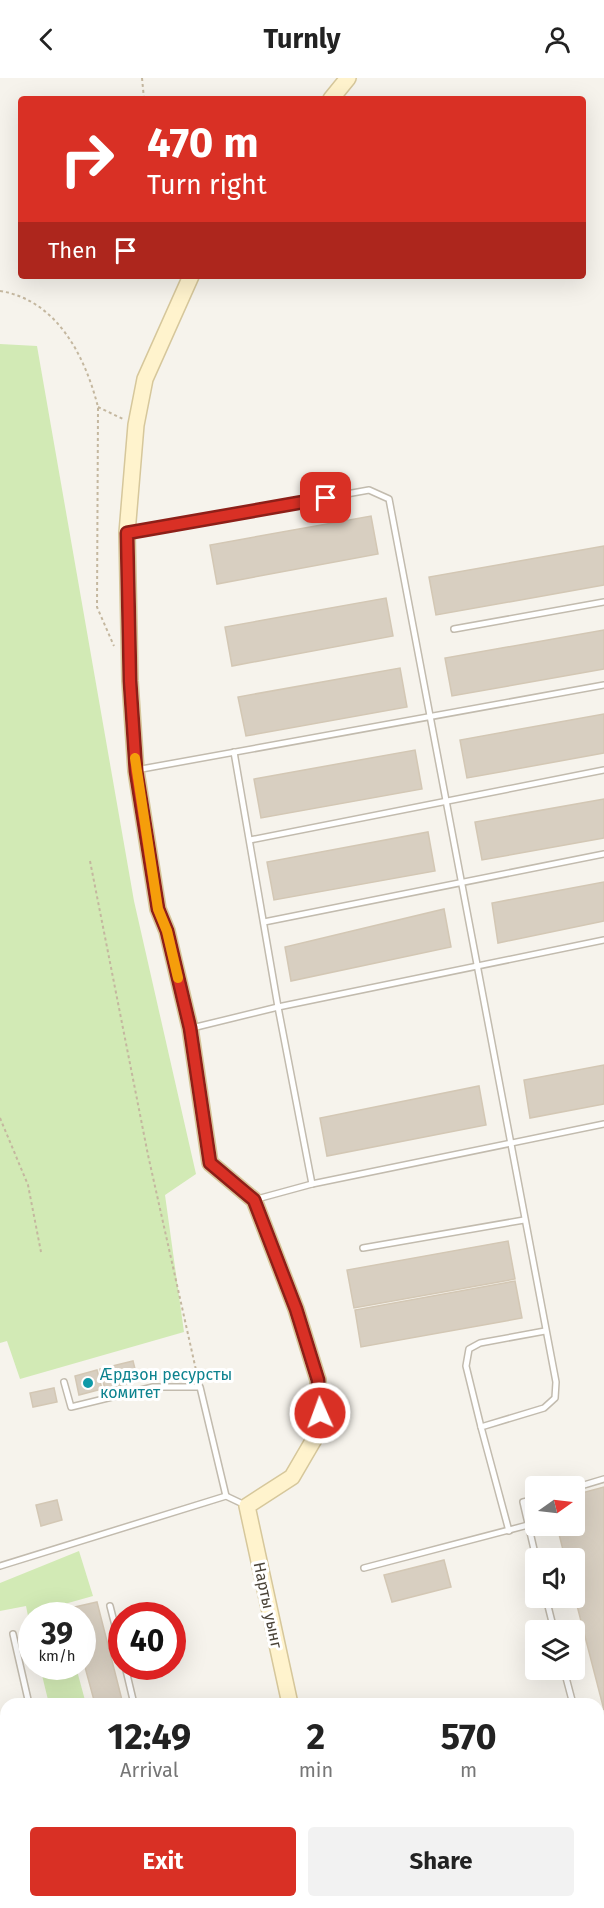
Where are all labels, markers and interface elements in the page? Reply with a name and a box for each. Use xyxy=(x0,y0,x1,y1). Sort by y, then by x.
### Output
icon: back xyxy=(30,23,63,56)
text: Turnly xyxy=(263,23,341,55)
icon: person xyxy=(541,23,574,56)
text: 470 m xyxy=(147,118,259,168)
icon: right xyxy=(48,120,126,198)
text: Turn right xyxy=(147,169,267,201)
icon: arrive xyxy=(109,234,142,267)
text: Then xyxy=(48,237,97,264)
pin xyxy=(300,472,351,523)
icon: arrive xyxy=(309,481,342,514)
place label: Æрдзон ресурсты комитет xyxy=(99,1365,232,1402)
marker: Æрдзон ресурсты комитет xyxy=(81,1376,95,1390)
position arrow xyxy=(288,1381,352,1445)
north arrow xyxy=(525,1476,585,1536)
map controls xyxy=(525,1476,585,1680)
button: sound xyxy=(525,1548,585,1608)
street label: Нарты уынг xyxy=(250,1560,286,1650)
speed limit sign: 40 xyxy=(108,1602,186,1680)
text: 39 xyxy=(41,1616,73,1652)
button: layers xyxy=(525,1620,585,1680)
text: km/h xyxy=(38,1647,76,1665)
text: 12:49 xyxy=(108,1715,191,1759)
text: 2 xyxy=(307,1715,325,1759)
text: 570 xyxy=(441,1715,496,1759)
text: Arrival xyxy=(120,1758,179,1782)
text: min xyxy=(299,1758,333,1782)
text: m xyxy=(460,1758,477,1782)
button: Exit xyxy=(30,1827,296,1896)
button: Share xyxy=(308,1827,574,1896)

